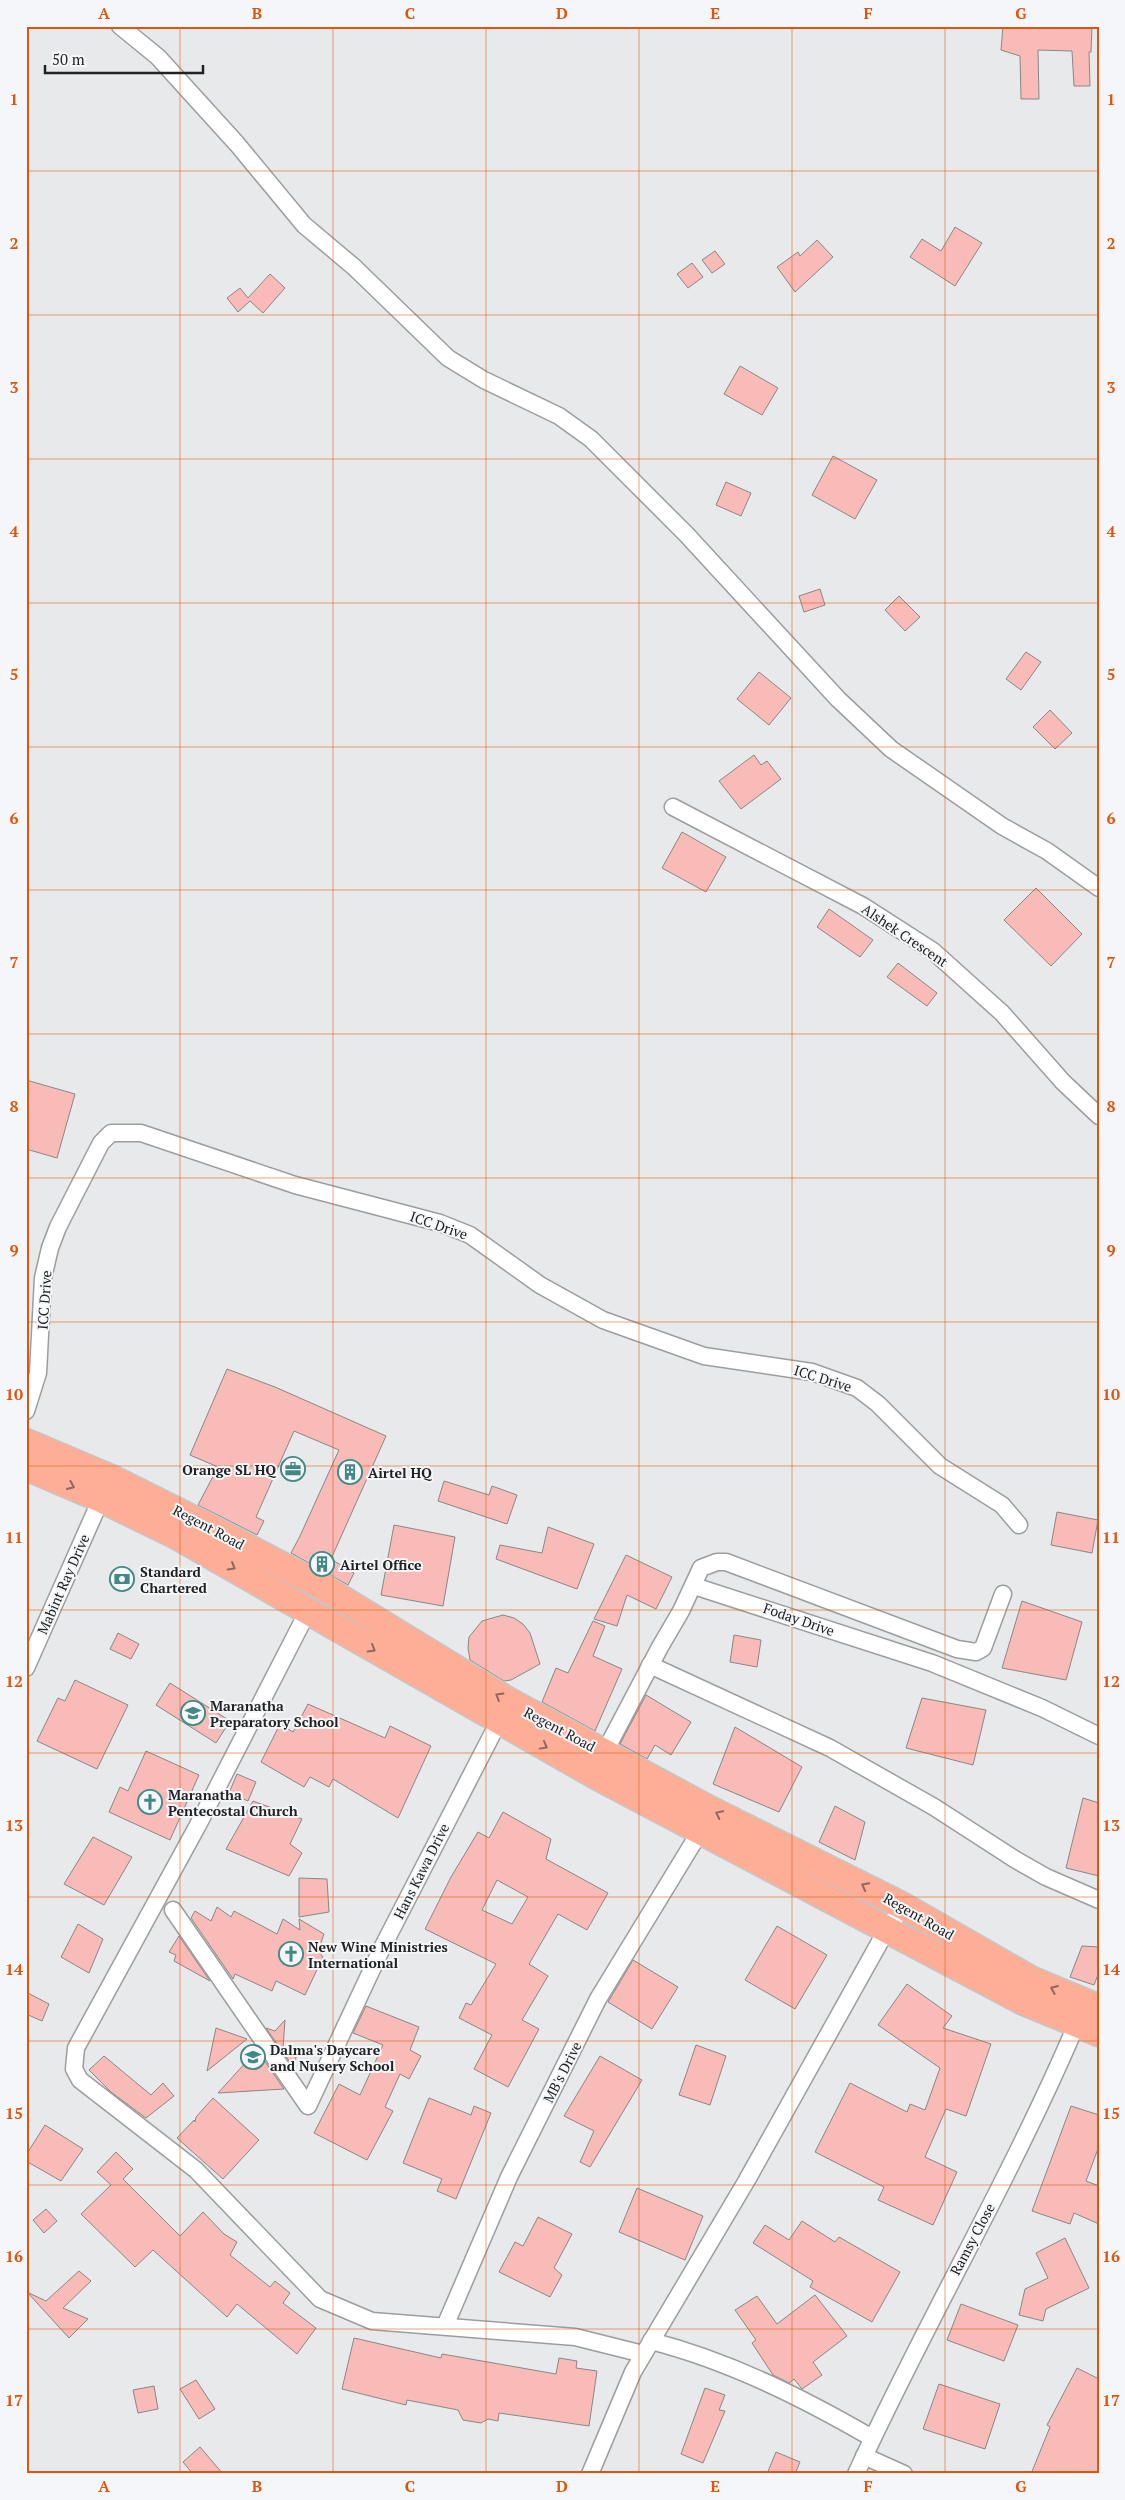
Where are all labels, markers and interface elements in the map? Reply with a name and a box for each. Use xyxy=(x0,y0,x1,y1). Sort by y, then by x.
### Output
text: A xyxy=(98,2,110,24)
text: B xyxy=(252,2,262,24)
text: C xyxy=(405,2,415,24)
text: D xyxy=(556,2,568,24)
text: E xyxy=(710,2,720,24)
text: F xyxy=(863,2,873,24)
text: G xyxy=(1015,2,1027,24)
scale bar xyxy=(45,42,202,74)
text: 50 m xyxy=(52,49,85,69)
text: 1 xyxy=(9,88,19,110)
text: 1 xyxy=(1106,88,1116,110)
text: 2 xyxy=(9,232,19,254)
text: 2 xyxy=(1106,232,1116,254)
text: 3 xyxy=(9,376,19,398)
text: 3 xyxy=(1106,376,1116,398)
text: 4 xyxy=(9,520,19,542)
text: 4 xyxy=(1106,520,1116,542)
text: 5 xyxy=(9,663,19,685)
text: 5 xyxy=(1106,663,1116,685)
text: 6 xyxy=(9,807,19,829)
text: 6 xyxy=(1106,807,1116,829)
street label: Alshek Crescent xyxy=(858,899,952,971)
text: 7 xyxy=(9,951,19,973)
text: 7 xyxy=(1106,951,1116,973)
text: 8 xyxy=(9,1095,19,1117)
text: 8 xyxy=(1106,1095,1116,1117)
street label: ICC Drive xyxy=(408,1206,470,1244)
text: 9 xyxy=(9,1239,19,1261)
text: 9 xyxy=(1106,1239,1116,1261)
street label: ICC Drive xyxy=(32,1270,56,1330)
street label: ICC Drive xyxy=(792,1360,854,1396)
text: 10 xyxy=(5,1383,23,1405)
text: 10 xyxy=(1102,1383,1120,1405)
office icon: Orange SL HQ xyxy=(280,1456,306,1482)
building icon: Airtel HQ xyxy=(337,1459,363,1485)
place label: Orange SL HQ xyxy=(182,1460,276,1479)
place label: Airtel HQ xyxy=(368,1463,432,1482)
one-way arrow xyxy=(66,1480,75,1491)
street label: Regent Road xyxy=(170,1500,248,1554)
text: 11 xyxy=(5,1526,23,1548)
text: 11 xyxy=(1102,1526,1120,1548)
street label: Mabint Ray Drive xyxy=(32,1531,94,1637)
building icon: Airtel Office xyxy=(309,1551,335,1577)
place label: Airtel Office xyxy=(340,1555,422,1574)
one-way arrow xyxy=(226,1561,235,1571)
place label: Standard Chartered xyxy=(140,1562,208,1597)
bank icon: Standard Chartered xyxy=(109,1566,135,1592)
street label: Foday Drive xyxy=(761,1598,837,1640)
one-way arrow xyxy=(367,1642,376,1652)
text: 12 xyxy=(5,1670,23,1692)
text: 12 xyxy=(1102,1670,1120,1692)
one-way arrow xyxy=(496,1692,505,1702)
place label: Maranatha Preparatory School xyxy=(210,1696,339,1731)
school or university icon: Maranatha Preparatory School xyxy=(180,1700,206,1726)
street label: Regent Road xyxy=(521,1702,599,1756)
one-way arrow xyxy=(538,1740,547,1750)
place label: Maranatha Pentecostal Church xyxy=(168,1785,298,1820)
church icon: Maranatha Pentecostal Church xyxy=(137,1789,163,1815)
one-way arrow xyxy=(716,1810,725,1820)
text: 13 xyxy=(5,1814,23,1836)
text: 13 xyxy=(1102,1814,1120,1836)
street label: Hans Kawa Drive xyxy=(389,1820,453,1922)
one-way arrow xyxy=(861,1882,870,1892)
street label: Regent Road xyxy=(880,1888,958,1944)
place label: New Wine Ministries International xyxy=(308,1937,448,1972)
church icon: New Wine Ministries International xyxy=(278,1941,304,1967)
text: 14 xyxy=(5,1958,23,1980)
text: 14 xyxy=(1102,1958,1120,1980)
one-way arrow xyxy=(1050,1984,1059,1995)
street label: MB's Drive xyxy=(538,2038,586,2106)
place label: Dalma's Daycare and Nusery School xyxy=(270,2040,395,2075)
school or university icon: Dalma's Daycare and Nusery School xyxy=(240,2044,266,2070)
text: 15 xyxy=(5,2102,23,2124)
text: 15 xyxy=(1102,2102,1120,2124)
street label: Ramsy Close xyxy=(945,2200,999,2278)
text: 16 xyxy=(5,2245,23,2267)
text: 16 xyxy=(1102,2245,1120,2267)
text: 17 xyxy=(5,2389,23,2411)
text: 17 xyxy=(1102,2389,1120,2411)
text: A xyxy=(98,2475,110,2497)
text: B xyxy=(252,2475,262,2497)
text: C xyxy=(405,2475,415,2497)
text: D xyxy=(556,2475,568,2497)
text: E xyxy=(710,2475,720,2497)
text: F xyxy=(863,2475,873,2497)
text: G xyxy=(1015,2475,1027,2497)

